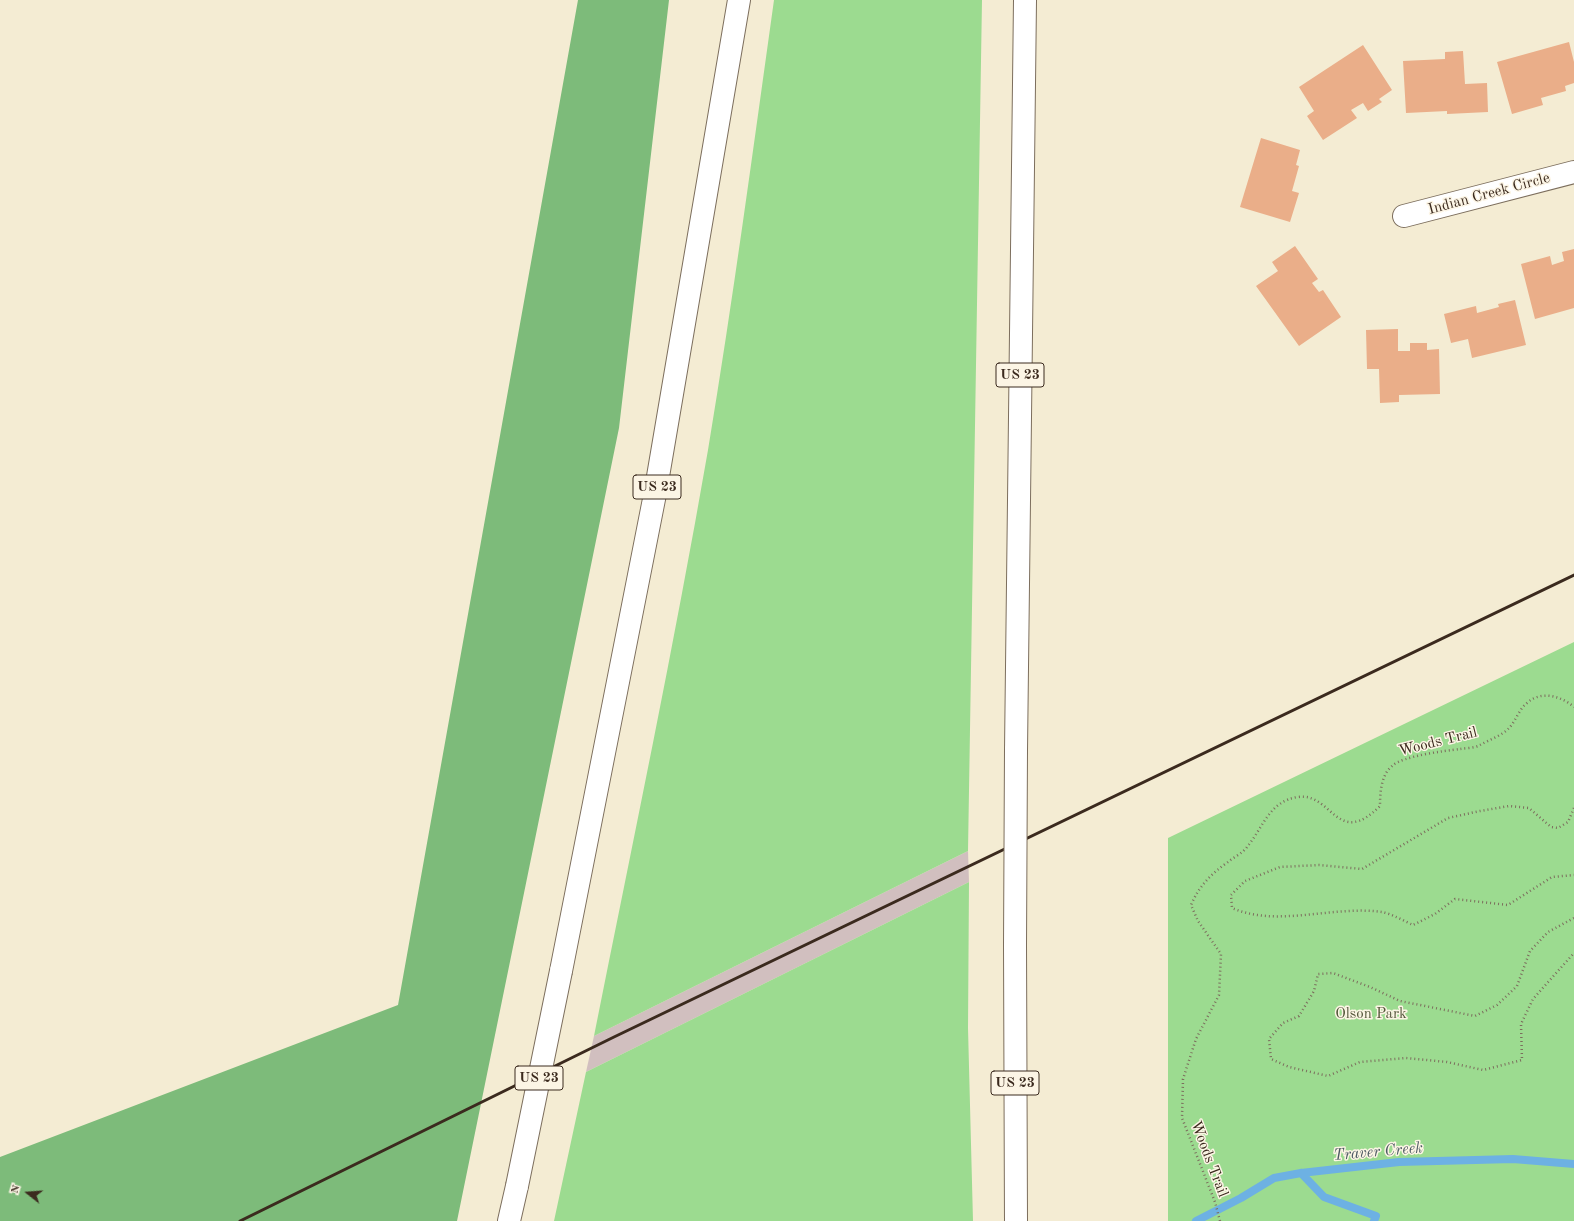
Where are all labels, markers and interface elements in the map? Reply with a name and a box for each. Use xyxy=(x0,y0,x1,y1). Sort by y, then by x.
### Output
street label: Indian Creek Circle xyxy=(1426,169,1552,219)
road number: US 23 xyxy=(996,363,1044,387)
road number: US 23 xyxy=(633,475,681,499)
street label: Woods Trail xyxy=(1397,724,1479,760)
park label: Olson Park xyxy=(1335,1005,1407,1023)
road number: US 23 xyxy=(515,1066,563,1090)
road number: US 23 xyxy=(991,1071,1039,1095)
street label: Woods Trail xyxy=(1186,1118,1232,1200)
water label: Traver Creek xyxy=(1332,1139,1424,1165)
north arrow xyxy=(8,1173,48,1213)
text: N xyxy=(10,1184,23,1195)

